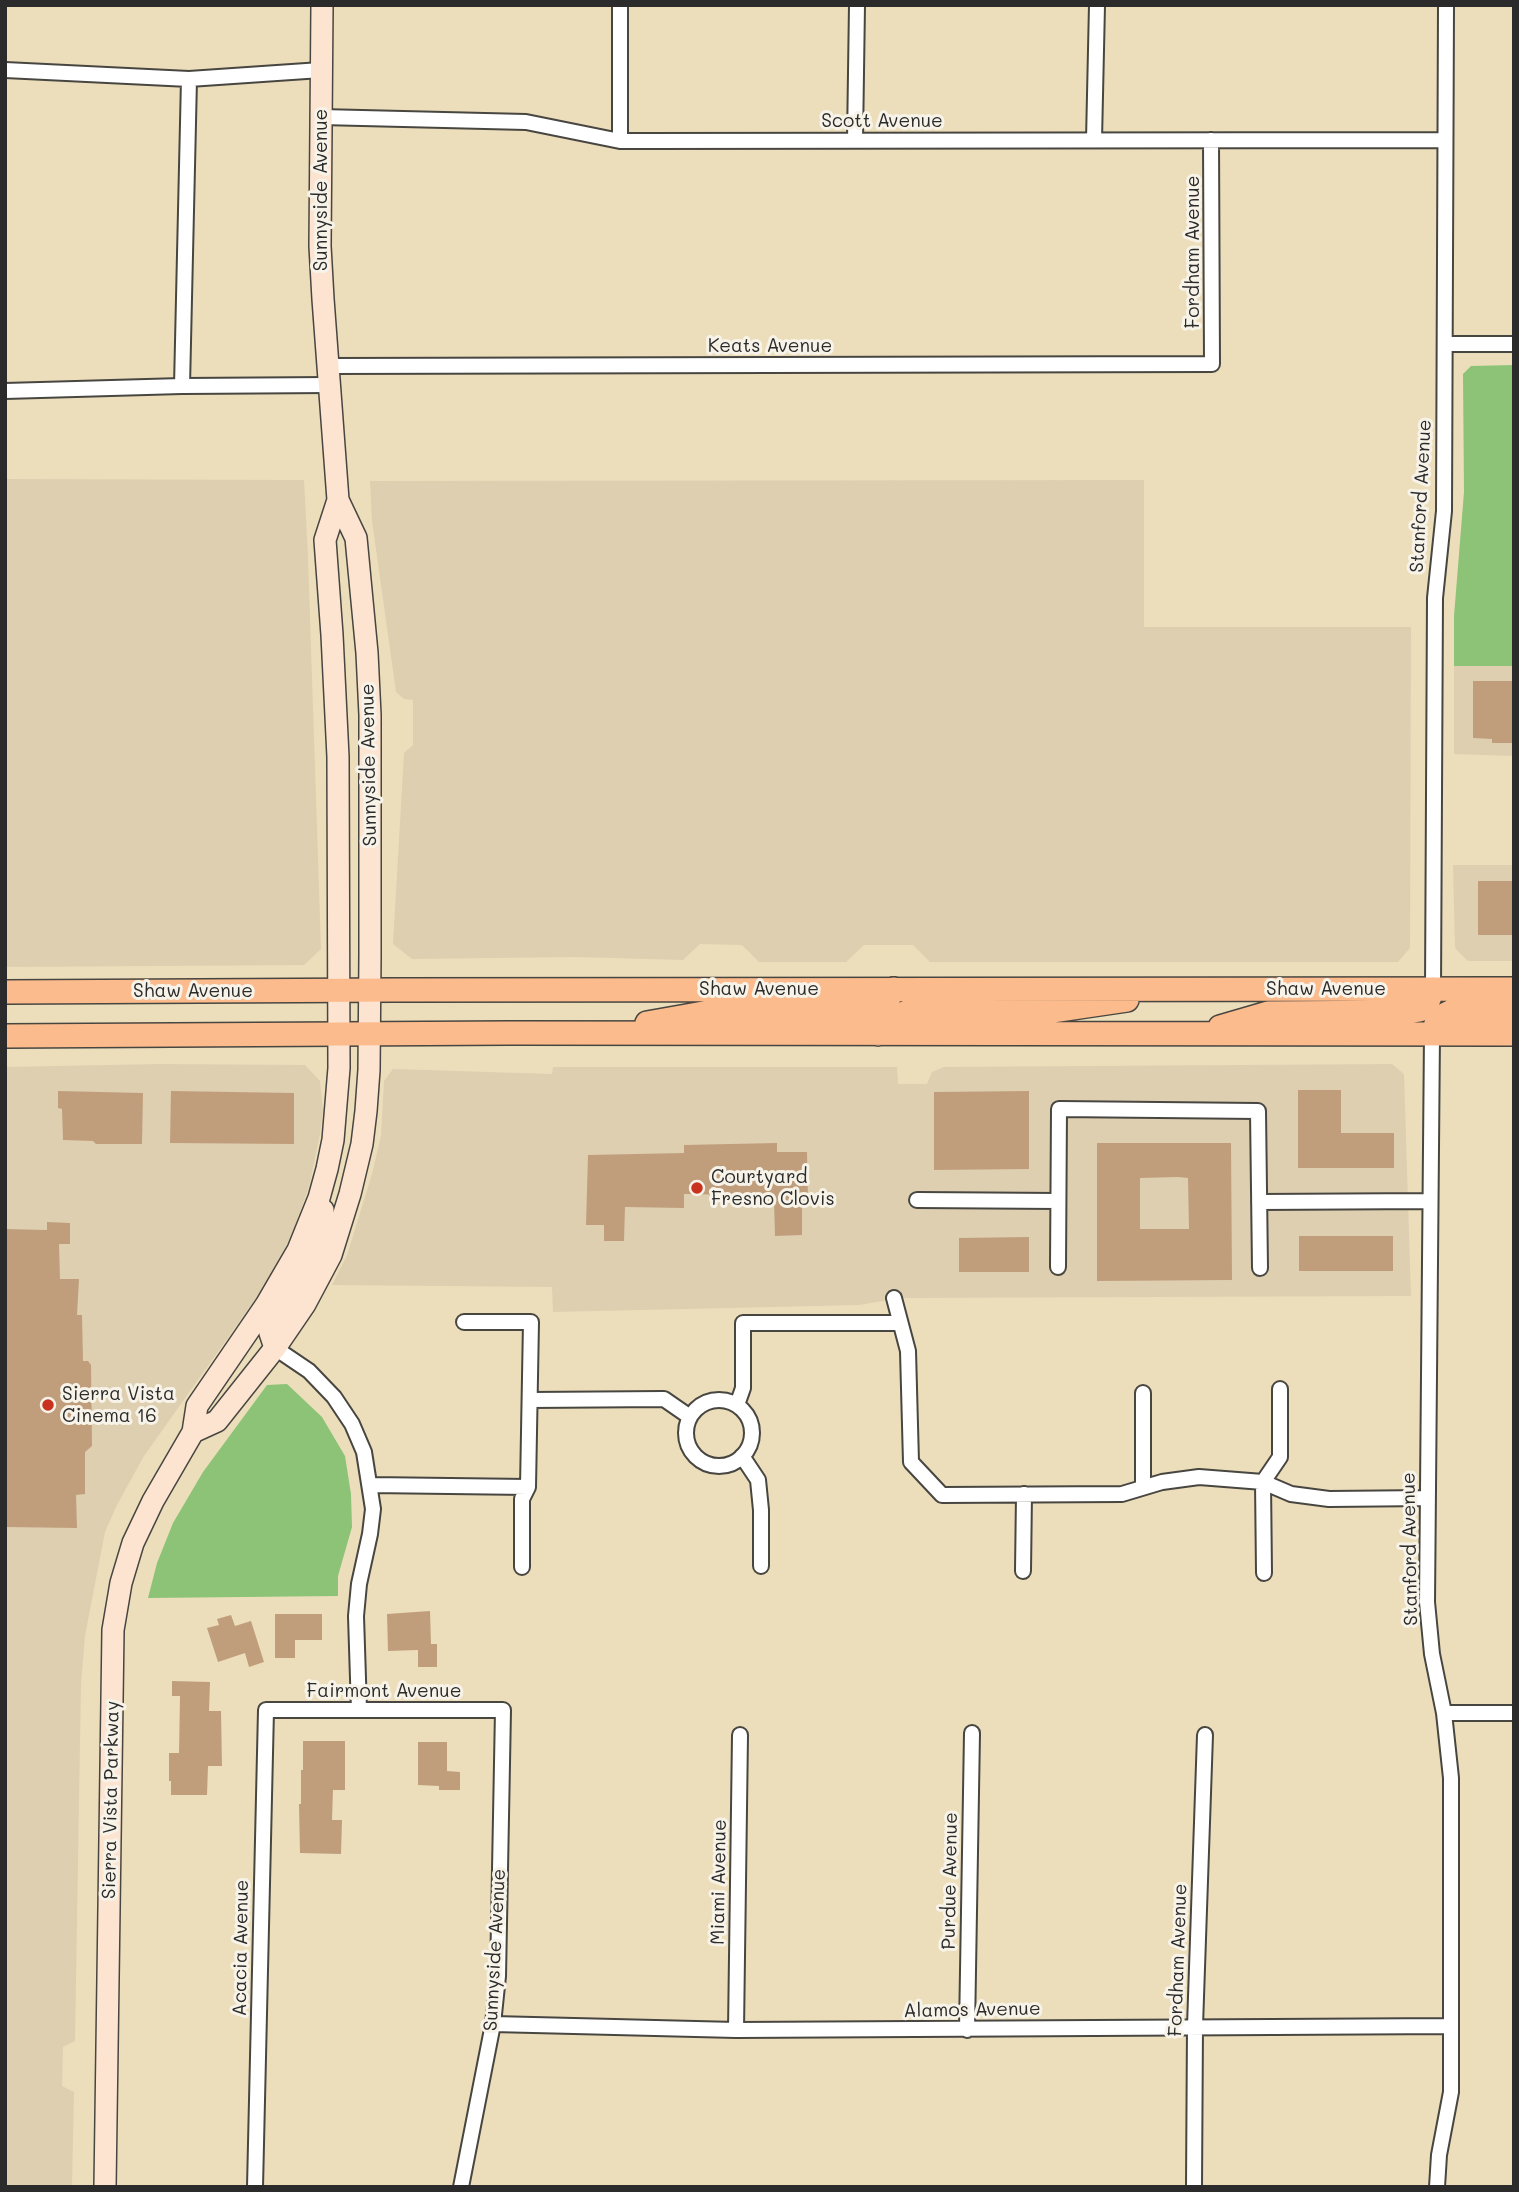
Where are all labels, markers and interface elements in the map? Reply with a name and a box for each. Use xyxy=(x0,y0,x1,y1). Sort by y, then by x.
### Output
street label: Sunnyside Avenue xyxy=(310,109,332,271)
street label: Scott Avenue xyxy=(821,110,943,132)
street label: Fordham Avenue xyxy=(1182,176,1204,328)
street label: Keats Avenue xyxy=(708,335,832,357)
street label: Stanford Avenue xyxy=(1406,419,1436,573)
street label: Sunnyside Avenue xyxy=(356,683,382,847)
street label: Shaw Avenue xyxy=(699,978,819,1000)
street label: Shaw Avenue xyxy=(1266,978,1386,1000)
street label: Shaw Avenue xyxy=(133,980,253,1002)
place label: Courtyard Fresno Clovis xyxy=(711,1166,835,1210)
marker: Courtyard Fresno Clovis xyxy=(689,1180,705,1196)
place label: Sierra Vista Cinema 16 xyxy=(62,1383,175,1427)
marker: Sierra Vista Cinema 16 xyxy=(40,1397,56,1413)
street label: Stanford Avenue xyxy=(1397,1472,1423,1626)
street label: Fairmont Avenue xyxy=(307,1680,461,1702)
street label: Sierra Vista Parkway xyxy=(98,1701,124,1899)
street label: Purdue Avenue xyxy=(937,1812,963,1950)
street label: Miami Avenue xyxy=(707,1819,731,1945)
street label: Sunnyside Avenue xyxy=(479,1868,511,2032)
street label: Acacia Avenue xyxy=(228,1879,254,2017)
street label: Fordham Avenue xyxy=(1164,1883,1192,2037)
street label: Alamos Avenue xyxy=(903,1997,1041,2023)

